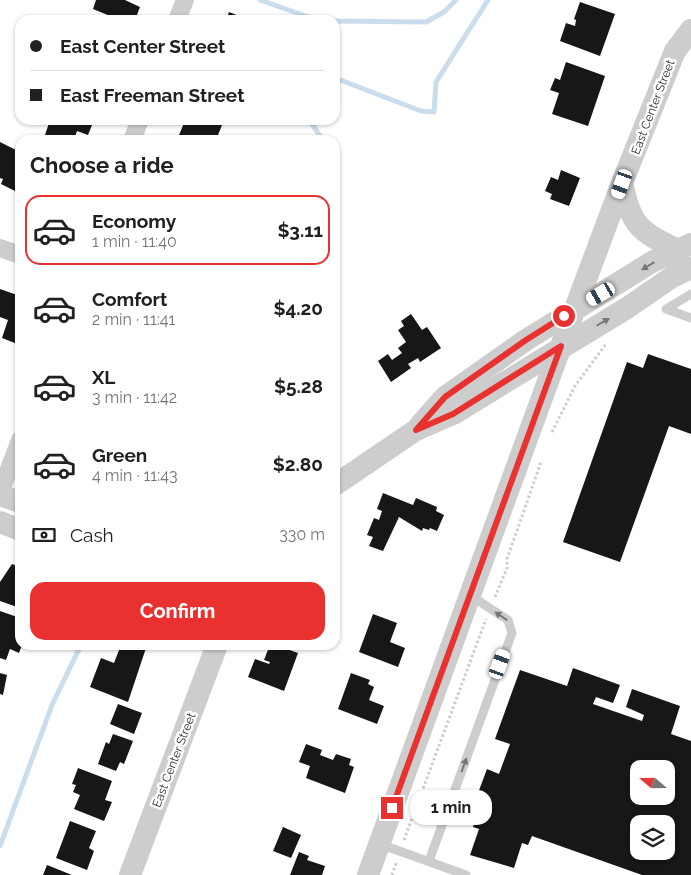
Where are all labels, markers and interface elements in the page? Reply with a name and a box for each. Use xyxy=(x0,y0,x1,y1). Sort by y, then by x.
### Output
text: East Center Street xyxy=(60,35,225,57)
street label: East Center Street xyxy=(629,58,677,156)
text: East Freeman Street xyxy=(60,84,244,106)
text: Choose a ride xyxy=(30,152,174,178)
car xyxy=(609,167,634,201)
icon: car xyxy=(32,208,77,253)
text: Economy xyxy=(92,210,176,232)
text: $3.11 xyxy=(277,219,323,241)
text: 1 min · 11:40 xyxy=(92,232,177,251)
one-way arrow xyxy=(641,261,654,270)
car xyxy=(584,280,617,308)
icon: car xyxy=(32,286,77,331)
text: Comfort xyxy=(92,288,167,310)
text: $4.20 xyxy=(273,297,323,319)
route start xyxy=(553,305,575,327)
text: 2 min · 11:41 xyxy=(92,310,175,329)
one-way arrow xyxy=(596,317,609,326)
icon: car xyxy=(32,364,77,409)
text: XL xyxy=(92,366,115,388)
text: $5.28 xyxy=(274,375,323,397)
text: 3 min · 11:42 xyxy=(92,388,177,407)
icon: car xyxy=(32,442,77,487)
text: Green xyxy=(92,444,147,466)
text: $2.80 xyxy=(273,453,323,475)
text: 4 min · 11:43 xyxy=(92,466,178,485)
icon: cash xyxy=(30,521,58,549)
text: Cash xyxy=(70,524,114,546)
text: 330 m xyxy=(279,525,325,544)
button: Confirm xyxy=(30,582,325,640)
one-way arrow xyxy=(495,611,508,621)
car xyxy=(487,647,512,681)
street label: East Center Street xyxy=(150,711,198,809)
one-way arrow xyxy=(460,757,468,772)
north arrow xyxy=(630,760,675,805)
map controls xyxy=(630,760,675,860)
callout: 1 min xyxy=(410,790,492,826)
route end xyxy=(381,797,403,819)
text: 1 min xyxy=(431,798,471,817)
button: layers xyxy=(630,815,675,860)

